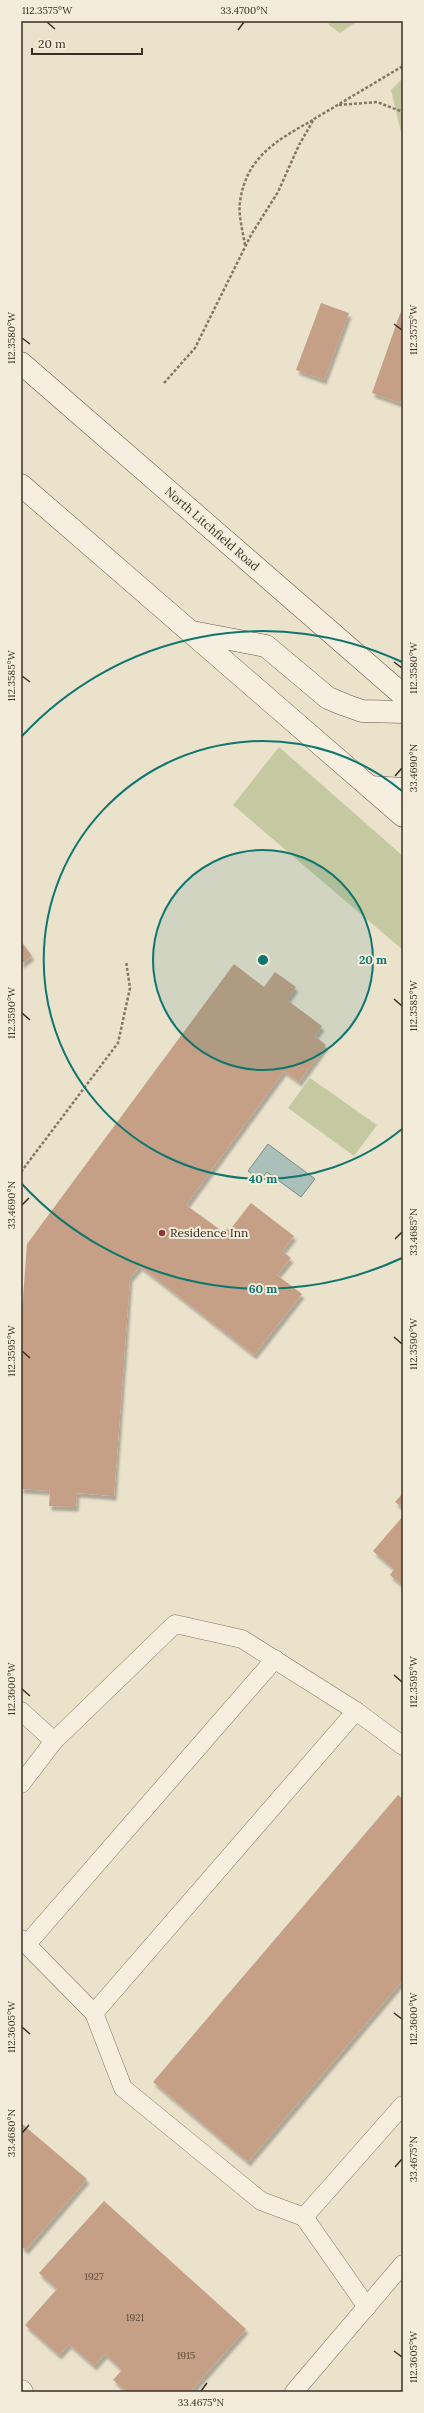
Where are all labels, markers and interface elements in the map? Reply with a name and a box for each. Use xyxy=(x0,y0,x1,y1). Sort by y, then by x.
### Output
text: 112.3575°W xyxy=(22,4,73,17)
text: 33.4700°N xyxy=(220,4,268,17)
scale bar xyxy=(32,30,142,56)
text: 20 m xyxy=(38,36,66,51)
text: 112.3575°W xyxy=(407,304,420,355)
text: 112.3580°W xyxy=(5,311,18,364)
street label: North Litchfield Road xyxy=(162,483,263,574)
text: 112.3580°W xyxy=(407,641,420,694)
text: 112.3585°W xyxy=(5,649,18,702)
text: 33.4690°N xyxy=(407,743,420,792)
text: 20 m xyxy=(359,952,387,967)
centre of rings xyxy=(256,953,270,967)
text: 112.3585°W xyxy=(407,979,420,1032)
text: 112.3590°W xyxy=(5,986,18,1039)
text: 40 m xyxy=(249,1171,277,1186)
text: 33.4690°N xyxy=(5,1180,18,1229)
text: 33.4685°N xyxy=(407,1208,420,1256)
place label: Residence Inn xyxy=(170,1225,248,1240)
marker: Residence Inn xyxy=(157,1228,167,1238)
text: 60 m xyxy=(249,1281,277,1296)
text: 112.3590°W xyxy=(407,1317,420,1370)
text: 112.3595°W xyxy=(5,1324,18,1377)
text: 112.3595°W xyxy=(407,1655,420,1708)
text: 112.3600°W xyxy=(5,1662,18,1715)
text: 112.3600°W xyxy=(407,1992,420,2045)
text: 112.3605°W xyxy=(5,2000,18,2053)
text: 33.4680°N xyxy=(5,2108,18,2157)
text: 33.4675°N xyxy=(407,2135,420,2182)
house number: 1927 xyxy=(84,2270,104,2283)
house number: 1921 xyxy=(126,2311,145,2324)
text: 112.3605°W xyxy=(407,2330,420,2383)
house number: 1915 xyxy=(177,2349,195,2362)
text: 33.4675°N xyxy=(178,2396,225,2409)

